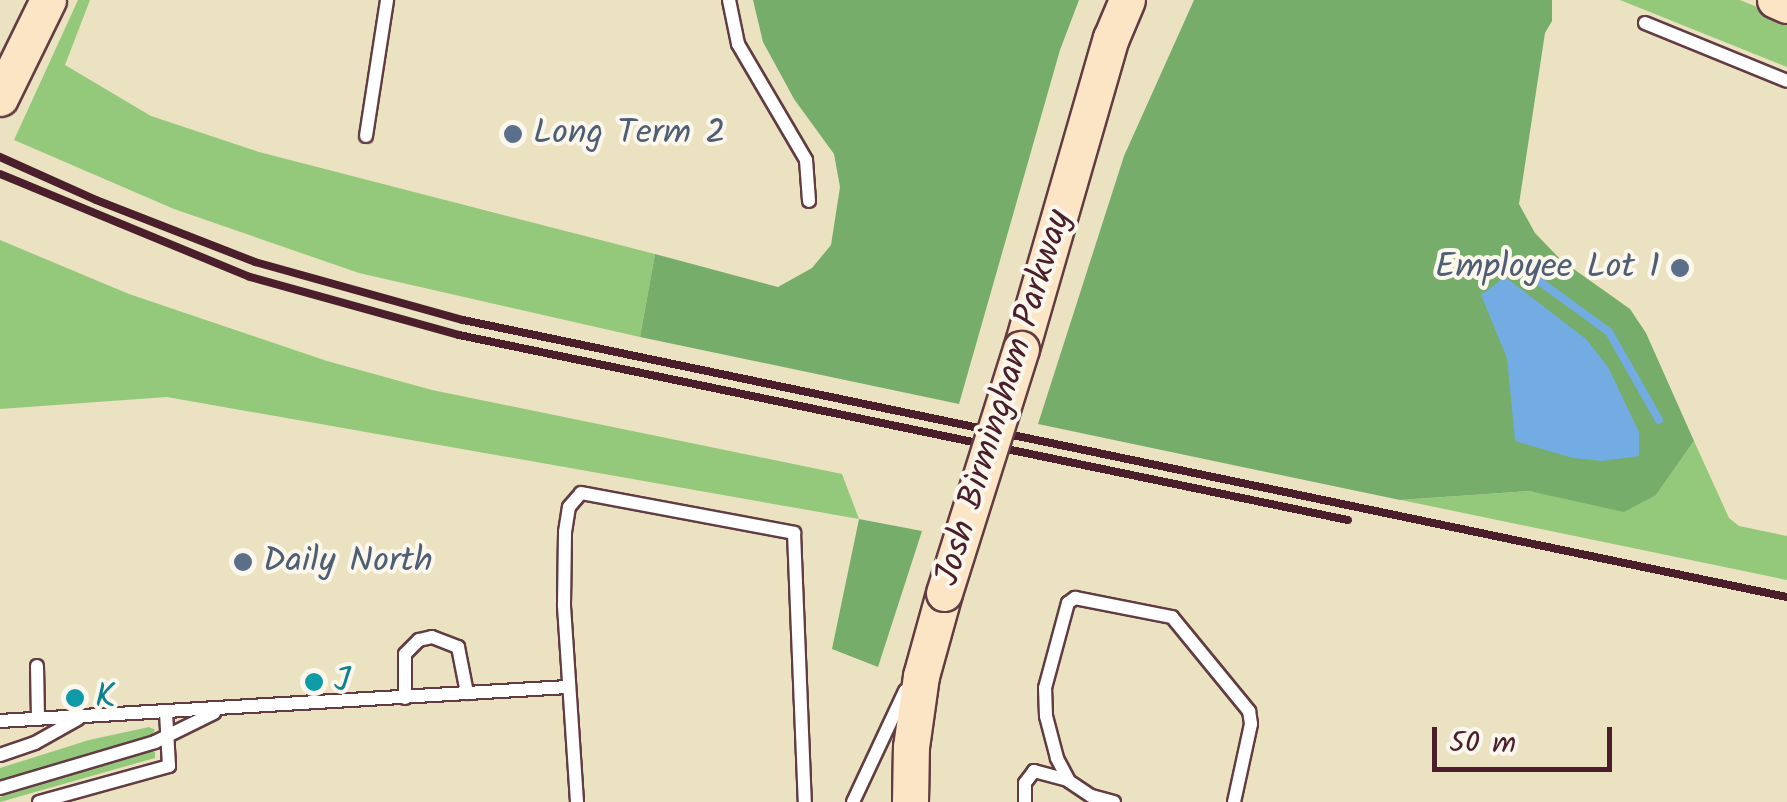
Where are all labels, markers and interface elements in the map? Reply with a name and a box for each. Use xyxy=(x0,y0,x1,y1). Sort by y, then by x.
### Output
place label: Long Term 2 xyxy=(533,113,726,155)
marker: Long Term 2 xyxy=(502,123,524,145)
street label: Josh Birmingham Parkway xyxy=(927,205,1081,591)
place label: Employee Lot 1 xyxy=(1435,247,1660,289)
marker: Employee Lot 1 xyxy=(1669,257,1691,279)
place label: Daily North xyxy=(263,541,433,583)
marker: Daily North xyxy=(232,551,254,573)
place label: J xyxy=(334,661,350,703)
marker: J xyxy=(303,671,325,693)
place label: K xyxy=(95,677,116,719)
marker: K xyxy=(64,687,86,709)
scale bar xyxy=(1437,707,1617,769)
text: 50 m xyxy=(1449,720,1516,768)

